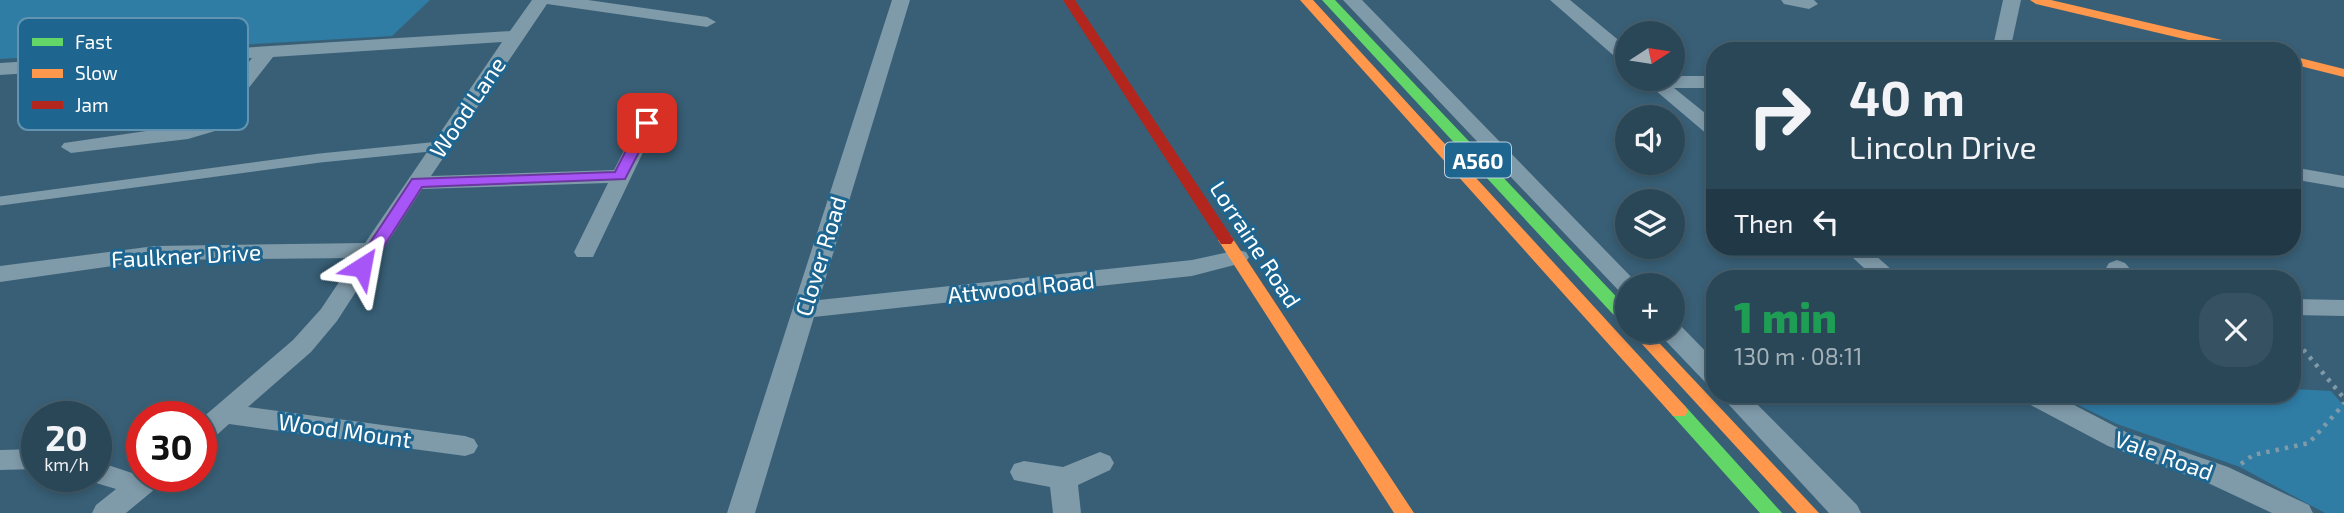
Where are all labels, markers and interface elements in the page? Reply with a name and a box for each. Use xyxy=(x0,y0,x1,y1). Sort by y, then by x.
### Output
legend xyxy=(18,18,248,130)
north arrow xyxy=(1615,21,1685,91)
map controls xyxy=(1615,21,1685,343)
text: Fast xyxy=(75,30,112,53)
street label: Wood Lane xyxy=(423,51,511,163)
text: Slow xyxy=(75,61,118,84)
text: 40 m xyxy=(1849,67,1965,126)
icon: right xyxy=(1734,70,1825,161)
text: Jam xyxy=(75,93,109,116)
pin xyxy=(617,93,677,153)
icon: arrive xyxy=(628,104,666,142)
button: sound xyxy=(1615,105,1685,175)
text: Lincoln Drive xyxy=(1849,127,2037,165)
road number: A560 xyxy=(1445,142,1511,178)
street label: Lorraine Road xyxy=(1205,175,1307,313)
button: layers xyxy=(1615,189,1685,259)
street label: Clover Road xyxy=(788,193,852,319)
icon: left xyxy=(1807,203,1845,241)
text: Then xyxy=(1734,207,1793,238)
position arrow xyxy=(325,230,399,304)
street label: Faulkner Drive xyxy=(110,237,262,273)
street label: Attwood Road xyxy=(946,265,1096,309)
button: + xyxy=(1615,273,1685,343)
text: 1 min xyxy=(1734,291,1837,341)
button: close xyxy=(2199,293,2273,367)
text: 130 m · 08:11 xyxy=(1734,342,1862,370)
speed limit sign: 30 xyxy=(126,401,217,492)
street label: Wood Mount xyxy=(277,407,414,453)
text: 20 xyxy=(45,416,88,458)
street label: Vale Road xyxy=(2111,424,2217,486)
text: km/h xyxy=(44,453,89,475)

